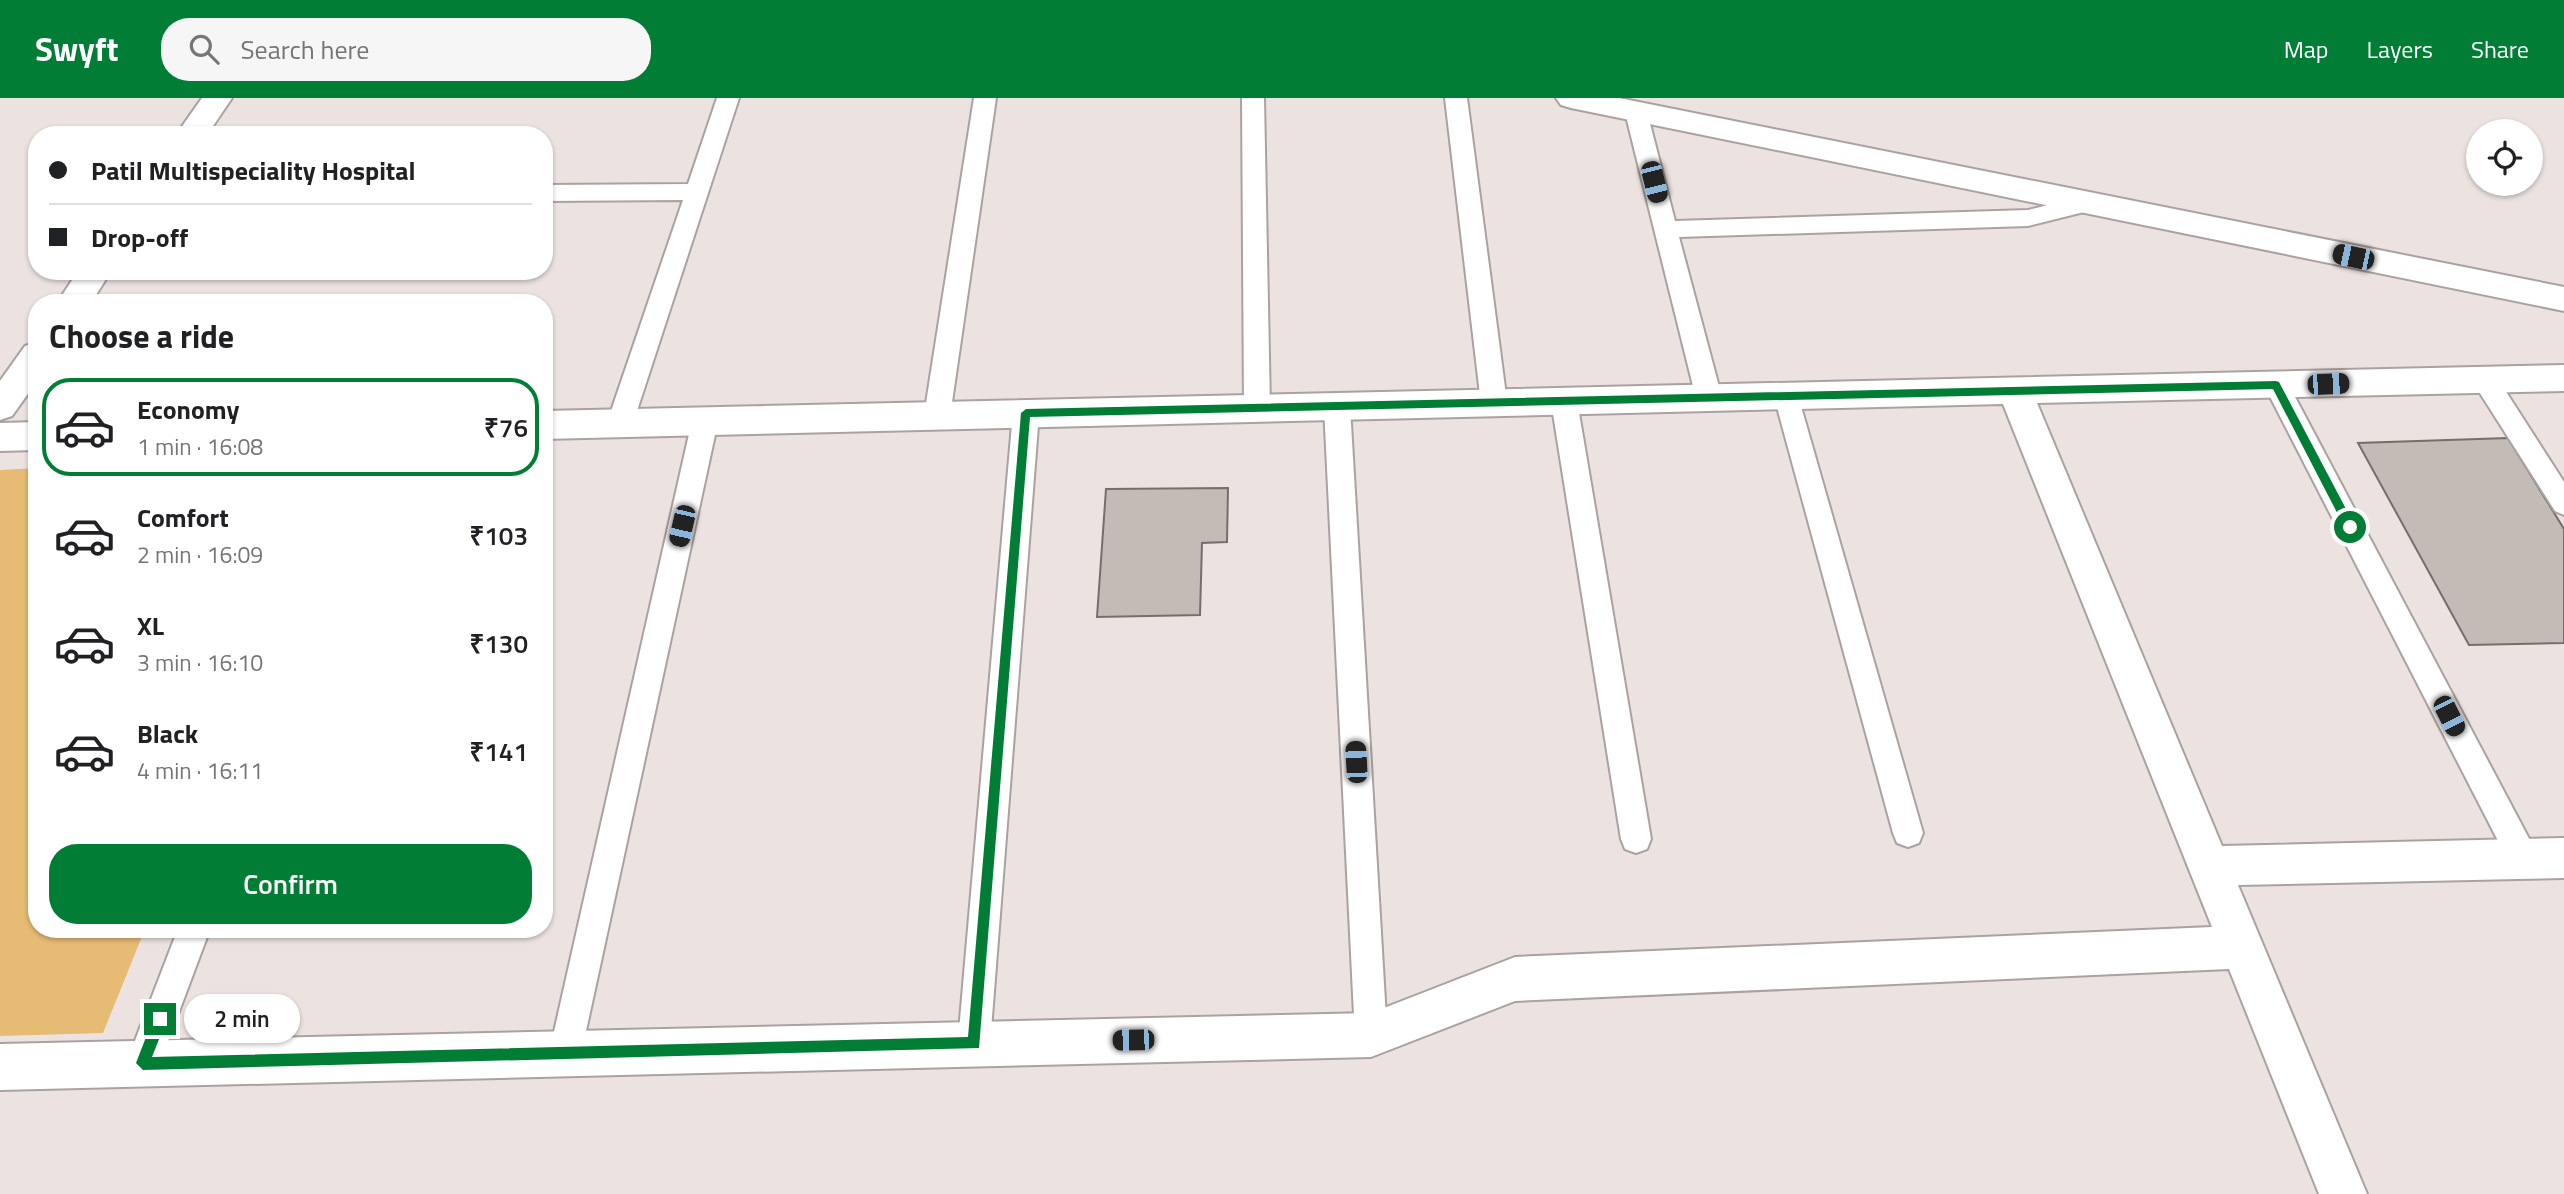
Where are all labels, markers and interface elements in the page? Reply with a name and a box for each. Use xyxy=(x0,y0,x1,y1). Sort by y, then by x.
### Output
search box xyxy=(161,18,651,81)
text: Swyft xyxy=(35,24,119,74)
icon: search xyxy=(185,30,223,68)
text: Search here xyxy=(241,30,369,69)
text: Map xyxy=(2284,31,2329,67)
text: Layers xyxy=(2367,31,2433,67)
text: Share xyxy=(2471,31,2529,67)
map controls xyxy=(2466,119,2543,196)
button: locate xyxy=(2466,119,2543,196)
text: Patil Multispeciality Hospital xyxy=(91,151,416,190)
car xyxy=(1639,159,1670,205)
text: Drop-off xyxy=(91,218,188,257)
car xyxy=(2331,242,2376,272)
text: Choose a ride xyxy=(49,312,234,360)
car xyxy=(2307,373,2350,395)
text: Economy xyxy=(137,390,239,429)
icon: car xyxy=(53,396,116,459)
text: ₹76 xyxy=(484,408,528,447)
text: 1 min · 16:08 xyxy=(137,429,263,464)
text: Comfort xyxy=(137,498,229,537)
car xyxy=(668,503,697,549)
icon: car xyxy=(53,504,116,567)
route start xyxy=(2334,511,2366,543)
text: ₹103 xyxy=(469,516,528,555)
text: 2 min · 16:09 xyxy=(137,537,263,572)
text: XL xyxy=(137,606,164,645)
icon: car xyxy=(53,612,116,675)
text: ₹130 xyxy=(469,624,528,663)
text: 3 min · 16:10 xyxy=(137,645,263,680)
car xyxy=(2431,693,2468,739)
text: Black xyxy=(137,714,198,753)
icon: car xyxy=(53,720,116,783)
text: ₹141 xyxy=(469,732,528,771)
car xyxy=(1345,740,1368,784)
text: 4 min · 16:11 xyxy=(137,753,263,788)
button: Confirm xyxy=(49,844,532,924)
callout: 2 min xyxy=(184,995,300,1044)
text: 2 min xyxy=(214,1001,270,1036)
route end xyxy=(144,1003,176,1035)
car xyxy=(1112,1029,1155,1051)

